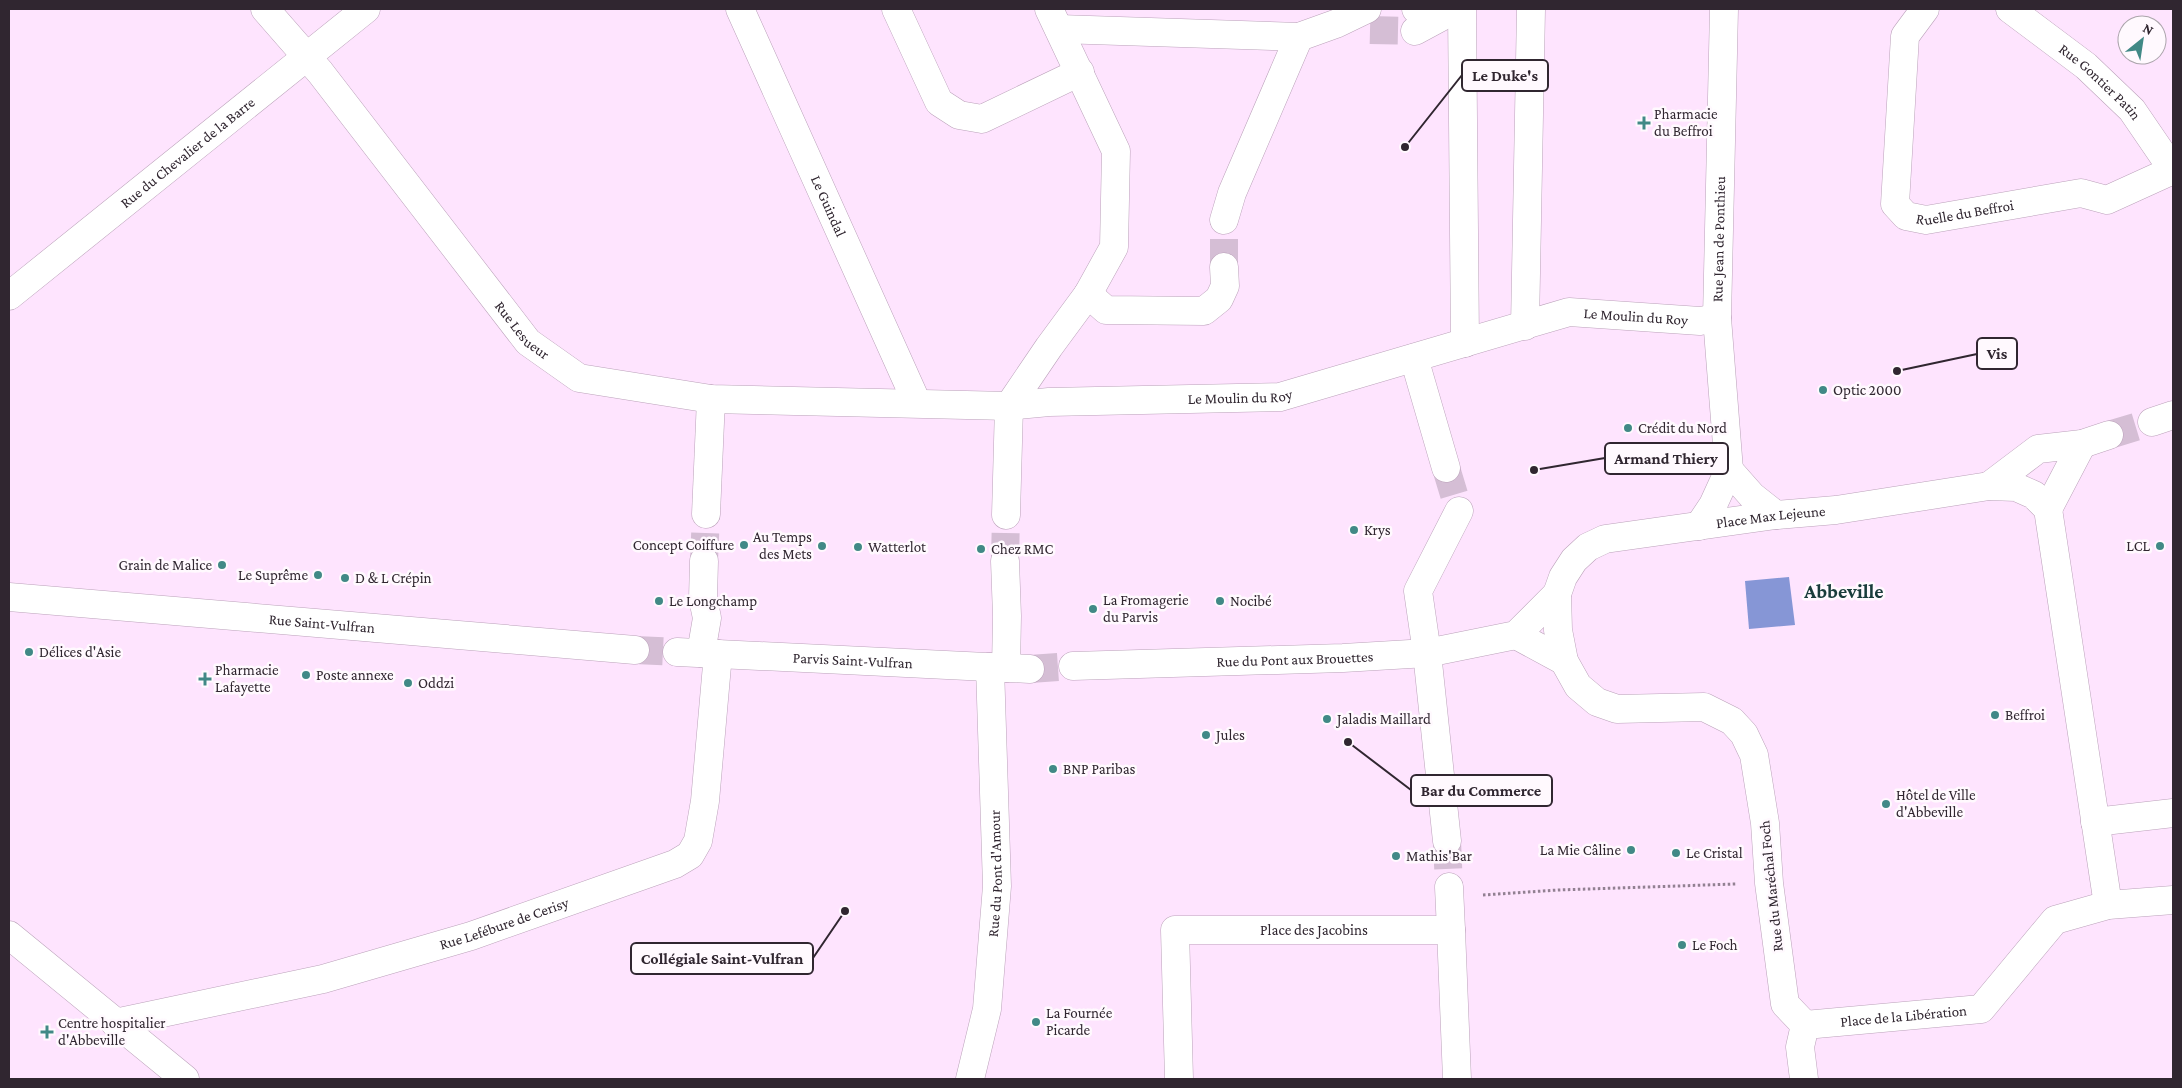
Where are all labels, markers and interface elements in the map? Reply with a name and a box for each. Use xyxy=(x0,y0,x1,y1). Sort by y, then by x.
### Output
north arrow xyxy=(2117,15,2167,65)
text: N xyxy=(2140,19,2157,38)
street label: Rue Gontier Patin xyxy=(2056,41,2144,123)
callout: Le Duke's xyxy=(1462,60,1548,91)
text: Le Duke's xyxy=(1472,67,1539,84)
street label: Rue du Chevalier de la Barre xyxy=(117,94,258,211)
place label: Pharmacie du Beffroi xyxy=(1654,106,1718,139)
marker: Pharmacie du Beffroi xyxy=(1638,117,1650,129)
street label: Le Guindal xyxy=(808,173,849,239)
street label: Rue Jean de Ponthieu xyxy=(1709,176,1728,302)
street label: Ruelle du Beffroi xyxy=(1915,197,2015,228)
street label: Rue Lesueur xyxy=(492,298,553,363)
street label: Le Moulin du Roy xyxy=(1583,305,1689,329)
callout: Vis xyxy=(1977,338,2017,369)
text: Vis xyxy=(1986,345,2008,362)
place label: Optic 2000 xyxy=(1833,382,1901,399)
marker: Optic 2000 xyxy=(1817,384,1829,396)
street label: Le Moulin du Roy xyxy=(1188,386,1295,407)
place label: Crédit du Nord xyxy=(1638,420,1727,436)
marker: Crédit du Nord xyxy=(1622,422,1634,434)
callout: Armand Thiery xyxy=(1605,443,1728,474)
text: Armand Thiery xyxy=(1613,450,1718,467)
street label: Place Max Lejeune xyxy=(1715,503,1827,531)
place label: Krys xyxy=(1364,522,1391,539)
marker: Krys xyxy=(1348,524,1360,536)
place label: Au Temps des Mets xyxy=(753,529,812,562)
place label: Concept Coiffure xyxy=(633,537,734,554)
place label: LCL xyxy=(2126,538,2151,554)
marker: Concept Coiffure xyxy=(738,539,750,551)
place label: Watterlot xyxy=(868,539,927,555)
marker: Au Temps des Mets xyxy=(816,540,828,552)
marker: LCL xyxy=(2154,540,2166,552)
marker: Watterlot xyxy=(852,541,864,553)
place label: Chez RMC xyxy=(991,541,1053,557)
marker: Chez RMC xyxy=(975,543,987,555)
place label: Grain de Malice xyxy=(118,557,212,573)
marker: Grain de Malice xyxy=(216,559,228,571)
place label: Le Suprême xyxy=(238,567,308,584)
marker: Le Suprême xyxy=(312,569,324,581)
place label: D & L Crépin xyxy=(355,570,432,587)
marker: D & L Crépin xyxy=(339,572,351,584)
district label: Abbeville xyxy=(1803,580,1884,602)
place label: La Fromagerie du Parvis xyxy=(1103,592,1189,625)
place label: Le Longchamp xyxy=(669,593,757,610)
place label: Nocibé xyxy=(1230,593,1272,609)
marker: Le Longchamp xyxy=(653,595,665,607)
marker: Nocibé xyxy=(1214,595,1226,607)
marker: La Fromagerie du Parvis xyxy=(1087,603,1099,615)
street label: Rue Saint-Vulfran xyxy=(268,611,376,636)
place label: Délices d'Asie xyxy=(39,644,121,660)
marker: Délices d'Asie xyxy=(23,646,35,658)
street label: Rue du Pont aux Brouettes xyxy=(1216,648,1374,670)
street label: Parvis Saint-Vulfran xyxy=(792,650,913,671)
place label: Pharmacie Lafayette xyxy=(215,662,279,696)
place label: Poste annexe xyxy=(316,667,394,683)
marker: Poste annexe xyxy=(300,669,312,681)
marker: Pharmacie Lafayette xyxy=(199,673,211,685)
place label: Oddzi xyxy=(418,675,454,691)
marker: Oddzi xyxy=(402,677,414,689)
place label: Beffroi xyxy=(2005,707,2045,723)
marker: Beffroi xyxy=(1989,709,2001,721)
place label: Jaladis Maillard xyxy=(1335,711,1431,728)
marker: Jaladis Maillard xyxy=(1321,713,1333,725)
place label: Jules xyxy=(1214,727,1245,744)
marker: Jules xyxy=(1200,729,1212,741)
place label: BNP Paribas xyxy=(1063,761,1136,777)
marker: BNP Paribas xyxy=(1047,763,1059,775)
callout: Bar du Commerce xyxy=(1411,775,1552,806)
text: Bar du Commerce xyxy=(1421,782,1542,799)
place label: Hôtel de Ville d'Abbeville xyxy=(1896,787,1976,820)
marker: Hôtel de Ville d'Abbeville xyxy=(1880,798,1892,810)
street label: Rue du Pont d'Amour xyxy=(985,809,1005,938)
street label: Rue du Maréchal Foch xyxy=(1756,820,1786,952)
place label: La Mie Câline xyxy=(1540,842,1621,858)
marker: La Mie Câline xyxy=(1625,844,1637,856)
place label: Le Cristal xyxy=(1686,845,1743,861)
marker: Le Cristal xyxy=(1670,847,1682,859)
place label: Mathis'Bar xyxy=(1406,848,1473,864)
marker: Mathis'Bar xyxy=(1390,850,1402,862)
street label: Rue Lefébure de Cerisy xyxy=(438,894,571,953)
street label: Place des Jacobins xyxy=(1260,922,1368,939)
place label: Le Foch xyxy=(1692,937,1738,953)
marker: Le Foch xyxy=(1676,939,1688,951)
callout: Collégiale Saint-Vulfran xyxy=(631,943,813,974)
text: Collégiale Saint-Vulfran xyxy=(641,950,803,967)
street label: Place de la Libération xyxy=(1840,1002,1968,1030)
place label: La Fournée Picarde xyxy=(1046,1005,1113,1038)
place label: Centre hospitalier d'Abbeville xyxy=(58,1015,166,1048)
marker: La Fournée Picarde xyxy=(1030,1016,1042,1028)
marker: Centre hospitalier d'Abbeville xyxy=(40,1025,54,1039)

